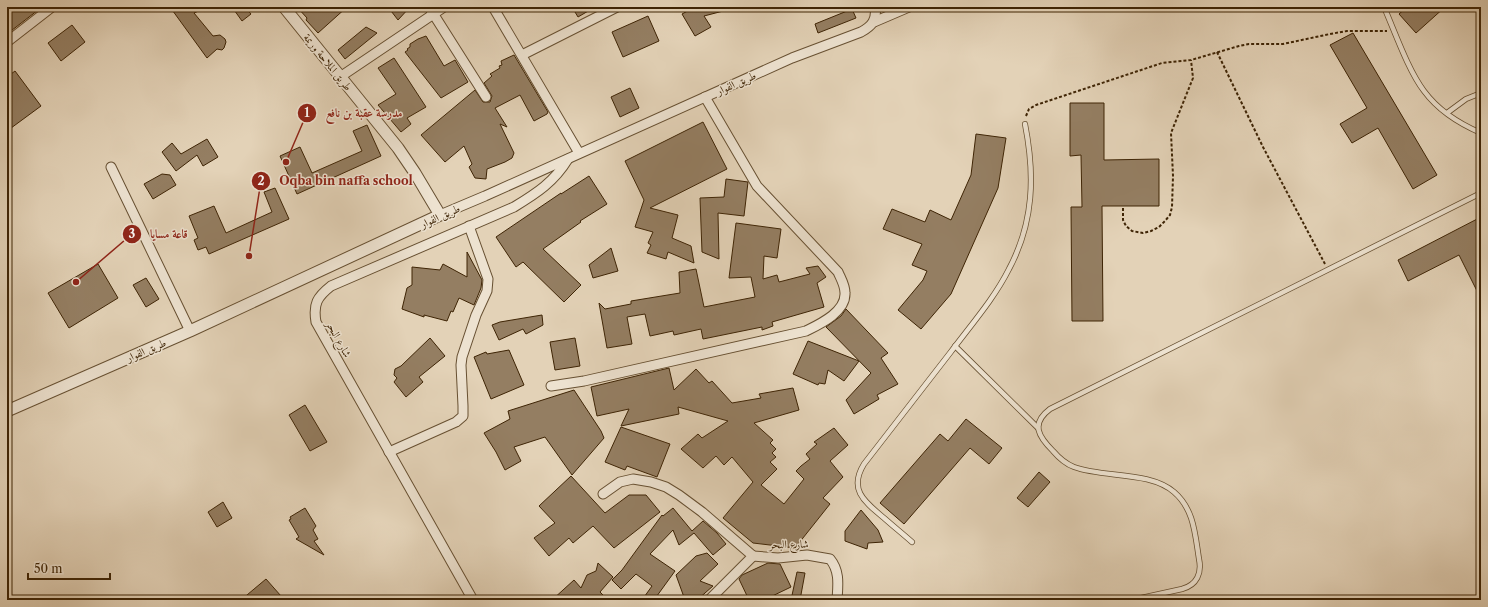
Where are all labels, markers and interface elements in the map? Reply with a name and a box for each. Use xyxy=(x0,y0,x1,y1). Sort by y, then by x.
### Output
street label: طريق الملاحة وريمة xyxy=(300,31,355,94)
street label: طريق الفوار xyxy=(713,68,758,99)
callout: مدرسة عقبة بن نافع xyxy=(297,101,410,125)
text: 1 xyxy=(304,105,310,120)
text: مدرسة عقبة بن نافع xyxy=(326,105,403,125)
callout: Oqba bin naffa school xyxy=(251,169,421,193)
text: 2 xyxy=(257,173,265,188)
text: Oqba bin naffa school xyxy=(279,173,413,188)
street label: طريق الفوار xyxy=(417,201,462,232)
callout: قاعة مسايا xyxy=(122,222,196,246)
text: 3 xyxy=(129,226,136,241)
text: قاعة مسايا xyxy=(150,226,188,242)
street label: شارع البحر xyxy=(320,317,355,361)
street label: طريق الفوار xyxy=(123,335,168,366)
street label: شارع البحر xyxy=(768,537,809,554)
scale bar xyxy=(28,555,110,581)
text: 50 m xyxy=(34,561,63,576)

